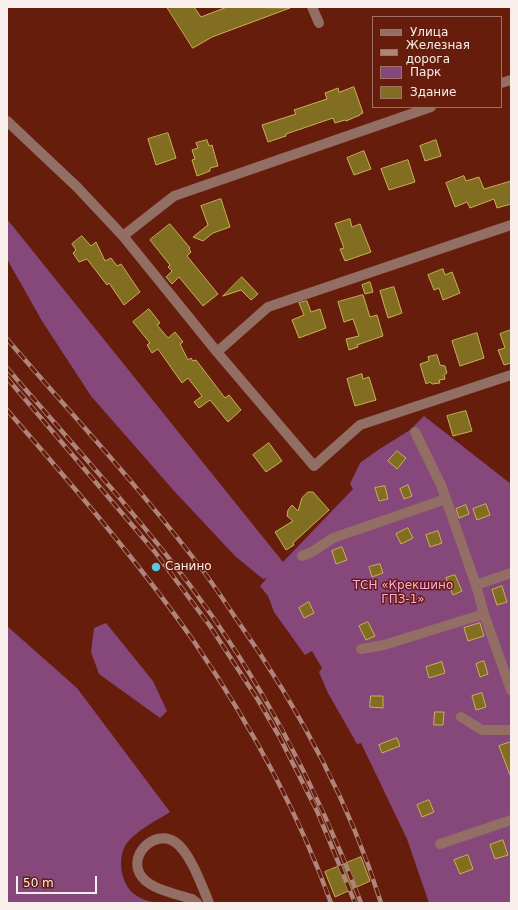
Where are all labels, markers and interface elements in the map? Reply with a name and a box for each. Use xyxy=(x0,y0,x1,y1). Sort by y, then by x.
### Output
legend xyxy=(372,16,502,108)
text: Улица xyxy=(410,25,448,39)
text: Железная дорога xyxy=(406,38,470,66)
text: Парк xyxy=(410,65,441,79)
text: Здание xyxy=(410,85,456,99)
place label: Санино xyxy=(165,560,212,574)
marker: Санино xyxy=(150,561,162,573)
park label: ТСН «Крекшино ГПЗ-1» xyxy=(353,579,453,607)
scale bar xyxy=(18,868,99,894)
text: 50 m xyxy=(23,876,54,890)

